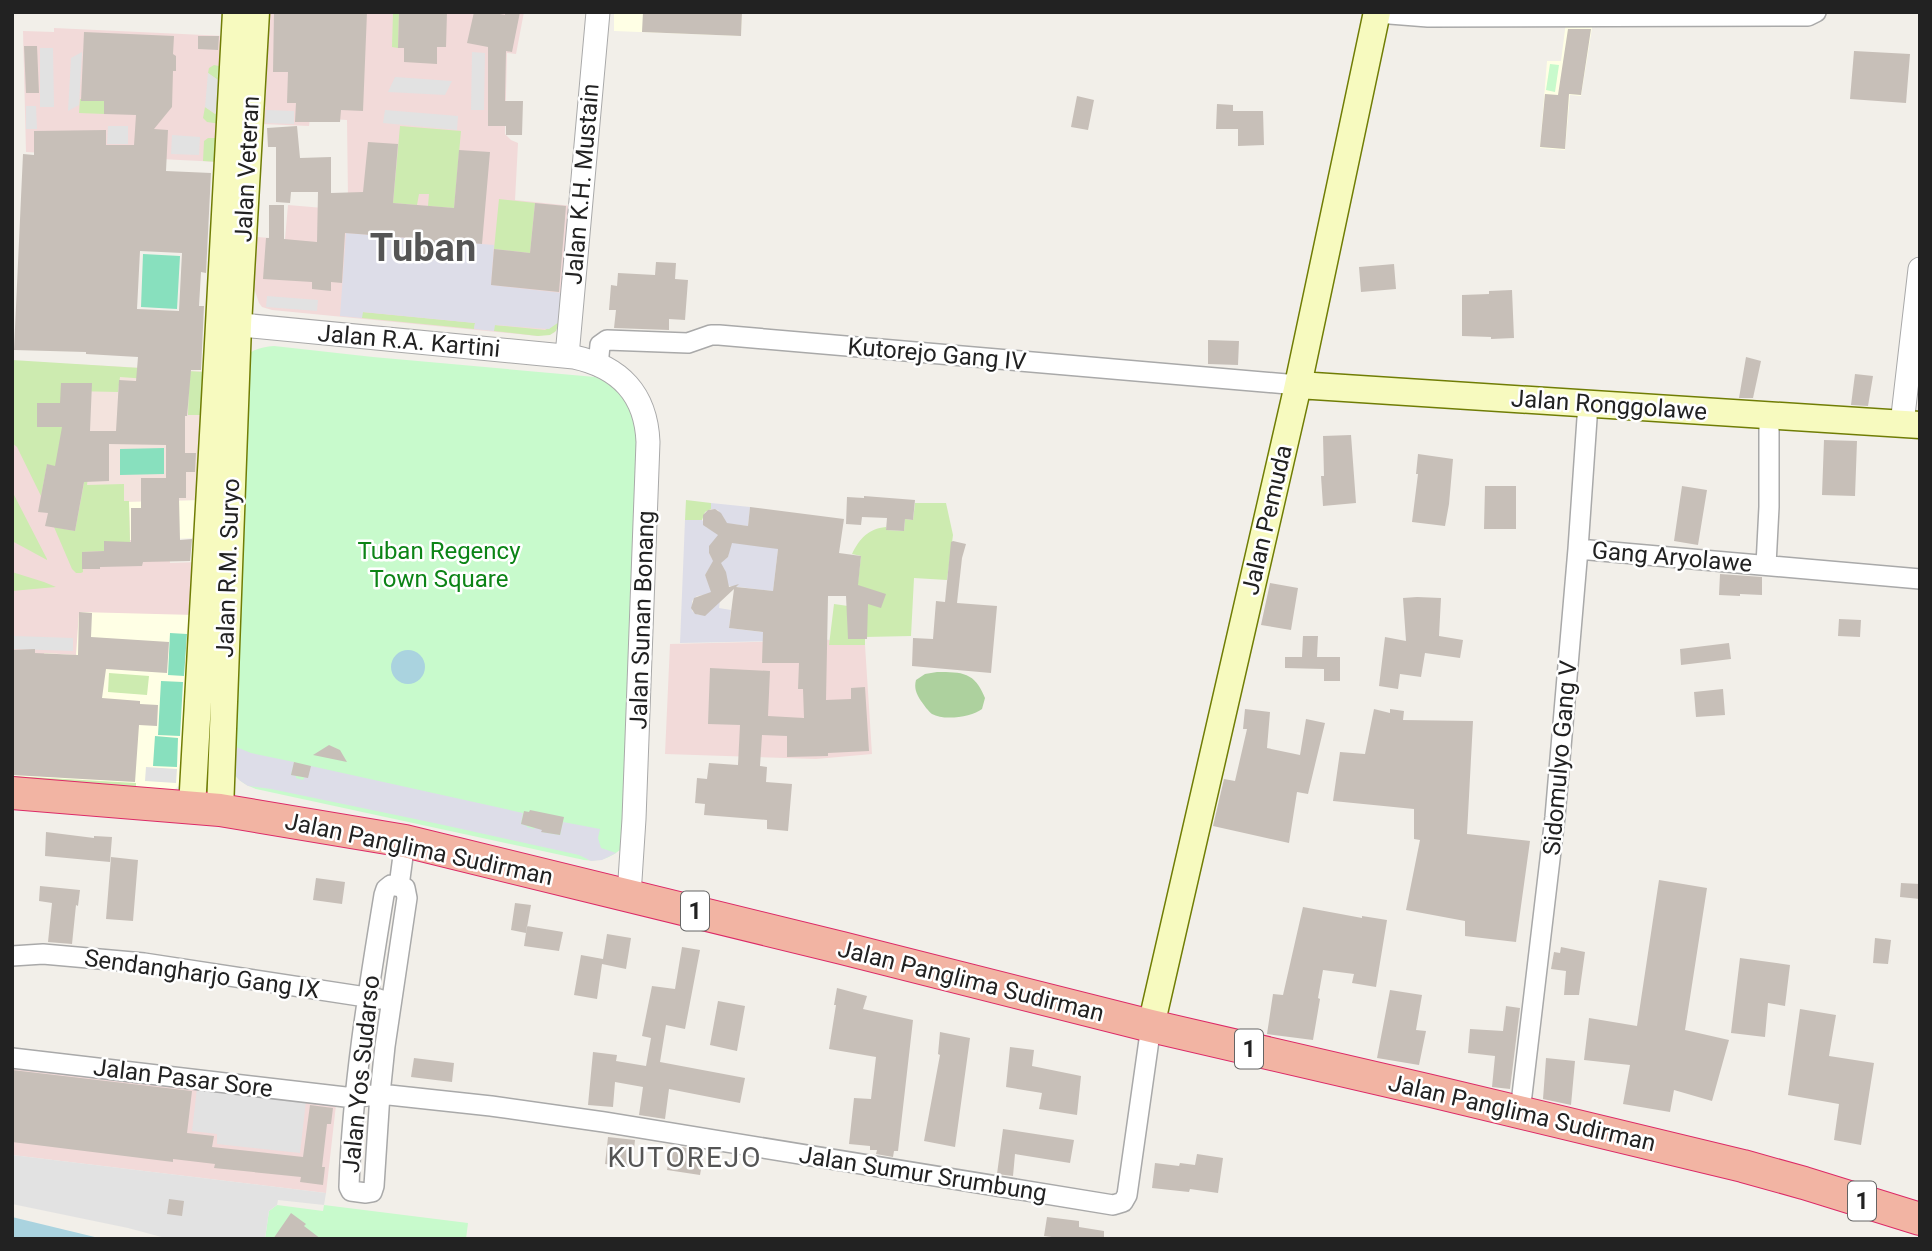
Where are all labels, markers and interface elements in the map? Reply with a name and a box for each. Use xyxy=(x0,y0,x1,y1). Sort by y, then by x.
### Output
street label: Jalan K.H. Mustain xyxy=(559,82,605,286)
street label: Jalan Veteran xyxy=(229,95,265,243)
district label: Tuban xyxy=(370,226,476,270)
street label: Jalan R.A. Kartini xyxy=(317,319,501,363)
street label: Kutorejo Gang IV xyxy=(846,332,1028,376)
street label: Jalan Ronggolawe xyxy=(1510,384,1708,426)
street label: Jalan Pemuda xyxy=(1236,442,1298,598)
street label: Jalan R.M. Suryo xyxy=(211,478,245,658)
street label: Jalan Sunan Bonang xyxy=(624,510,660,730)
street label: Gang Aryolawe xyxy=(1591,536,1753,578)
park label: Tuban Regency Town Square xyxy=(357,537,521,593)
street label: Sidomulyo Gang V xyxy=(1538,659,1582,857)
street label: Jalan Panglima Sudirman xyxy=(282,807,556,891)
road number: 1 xyxy=(681,891,709,930)
street label: Jalan Panglima Sudirman xyxy=(835,934,1107,1028)
street label: Sendangharjo Gang IX xyxy=(83,944,321,1004)
street label: Jalan Yos Sudarso xyxy=(337,974,385,1174)
road number: 1 xyxy=(1235,1030,1263,1068)
street label: Jalan Pasar Sore xyxy=(92,1053,274,1103)
street label: Jalan Panglima Sudirman xyxy=(1386,1069,1658,1157)
district label: KUTOREJO xyxy=(607,1141,763,1174)
street label: Jalan Sumur Srumbung xyxy=(797,1141,1049,1207)
road number: 1 xyxy=(1848,1182,1876,1220)

